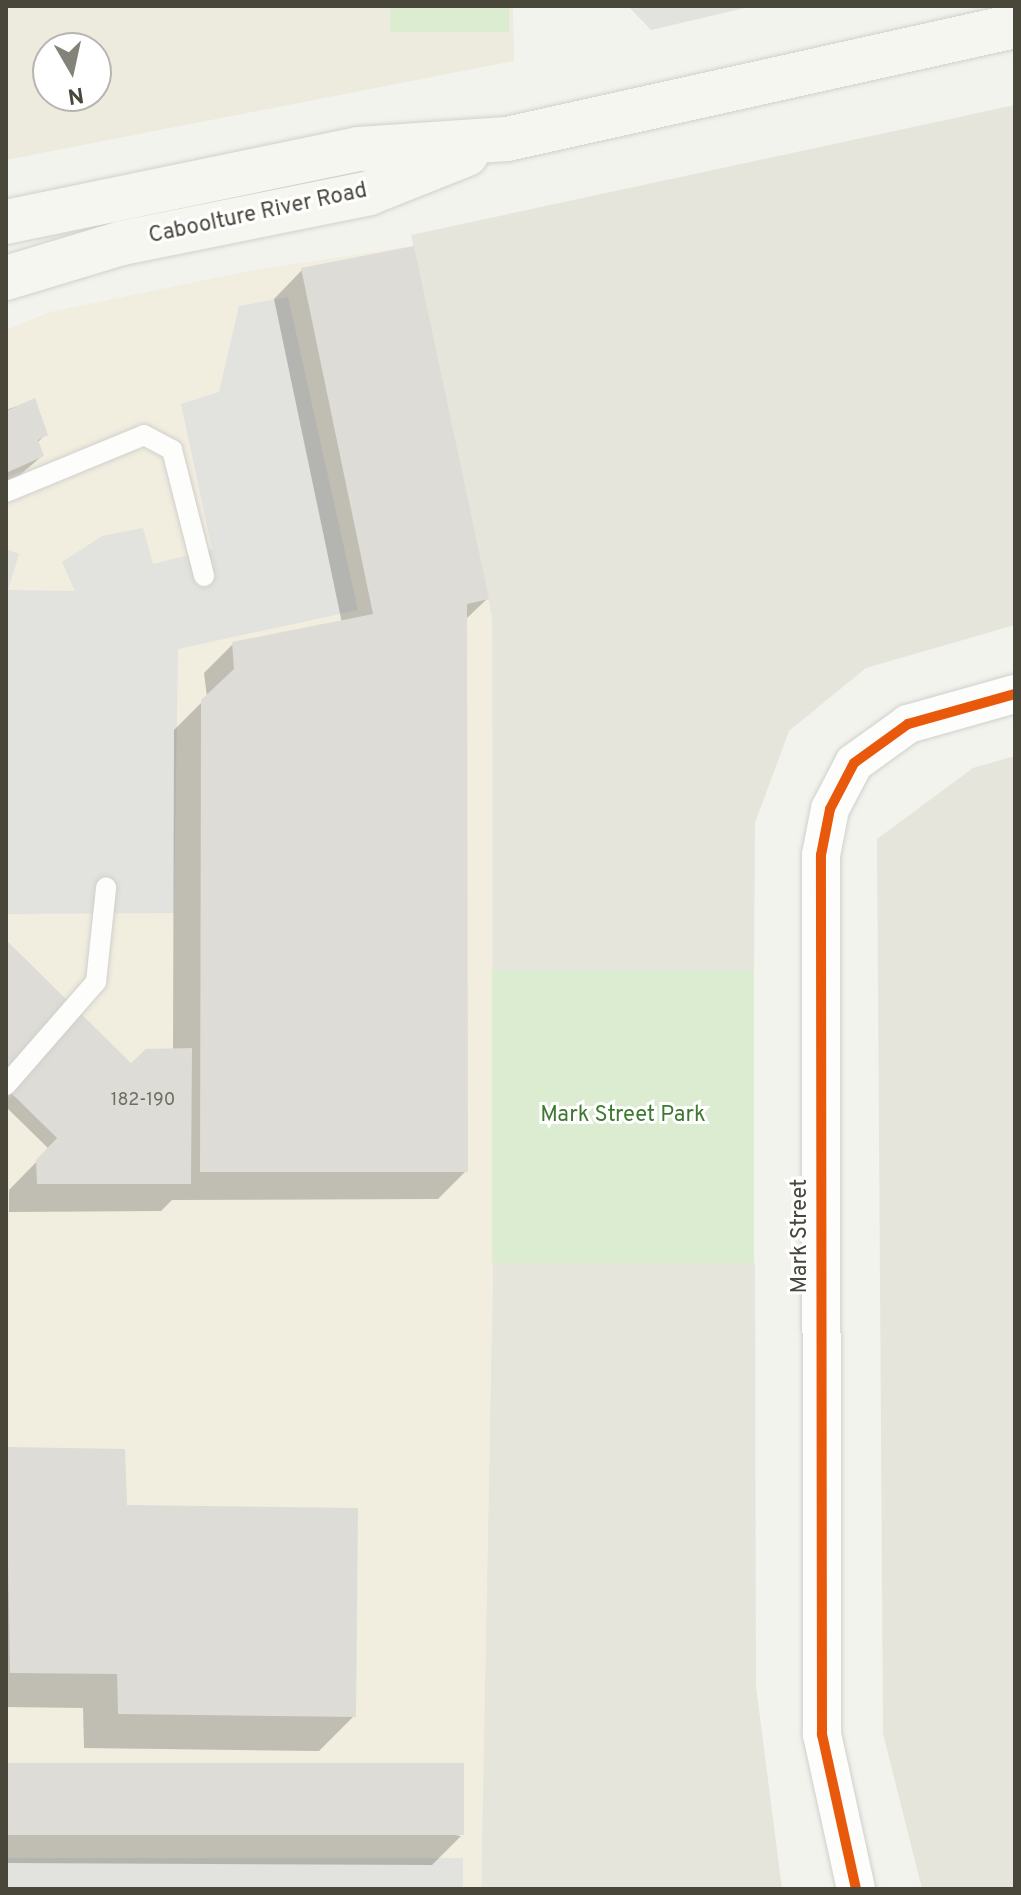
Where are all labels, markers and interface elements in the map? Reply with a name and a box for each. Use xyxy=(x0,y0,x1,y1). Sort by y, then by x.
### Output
north arrow xyxy=(32,32,112,112)
text: N xyxy=(66,80,85,109)
street label: Caboolture River Road xyxy=(146,178,370,250)
house number: 182-190 xyxy=(111,1090,175,1112)
park label: Mark Street Park xyxy=(540,1103,706,1129)
street label: Mark Street xyxy=(788,1179,814,1293)

